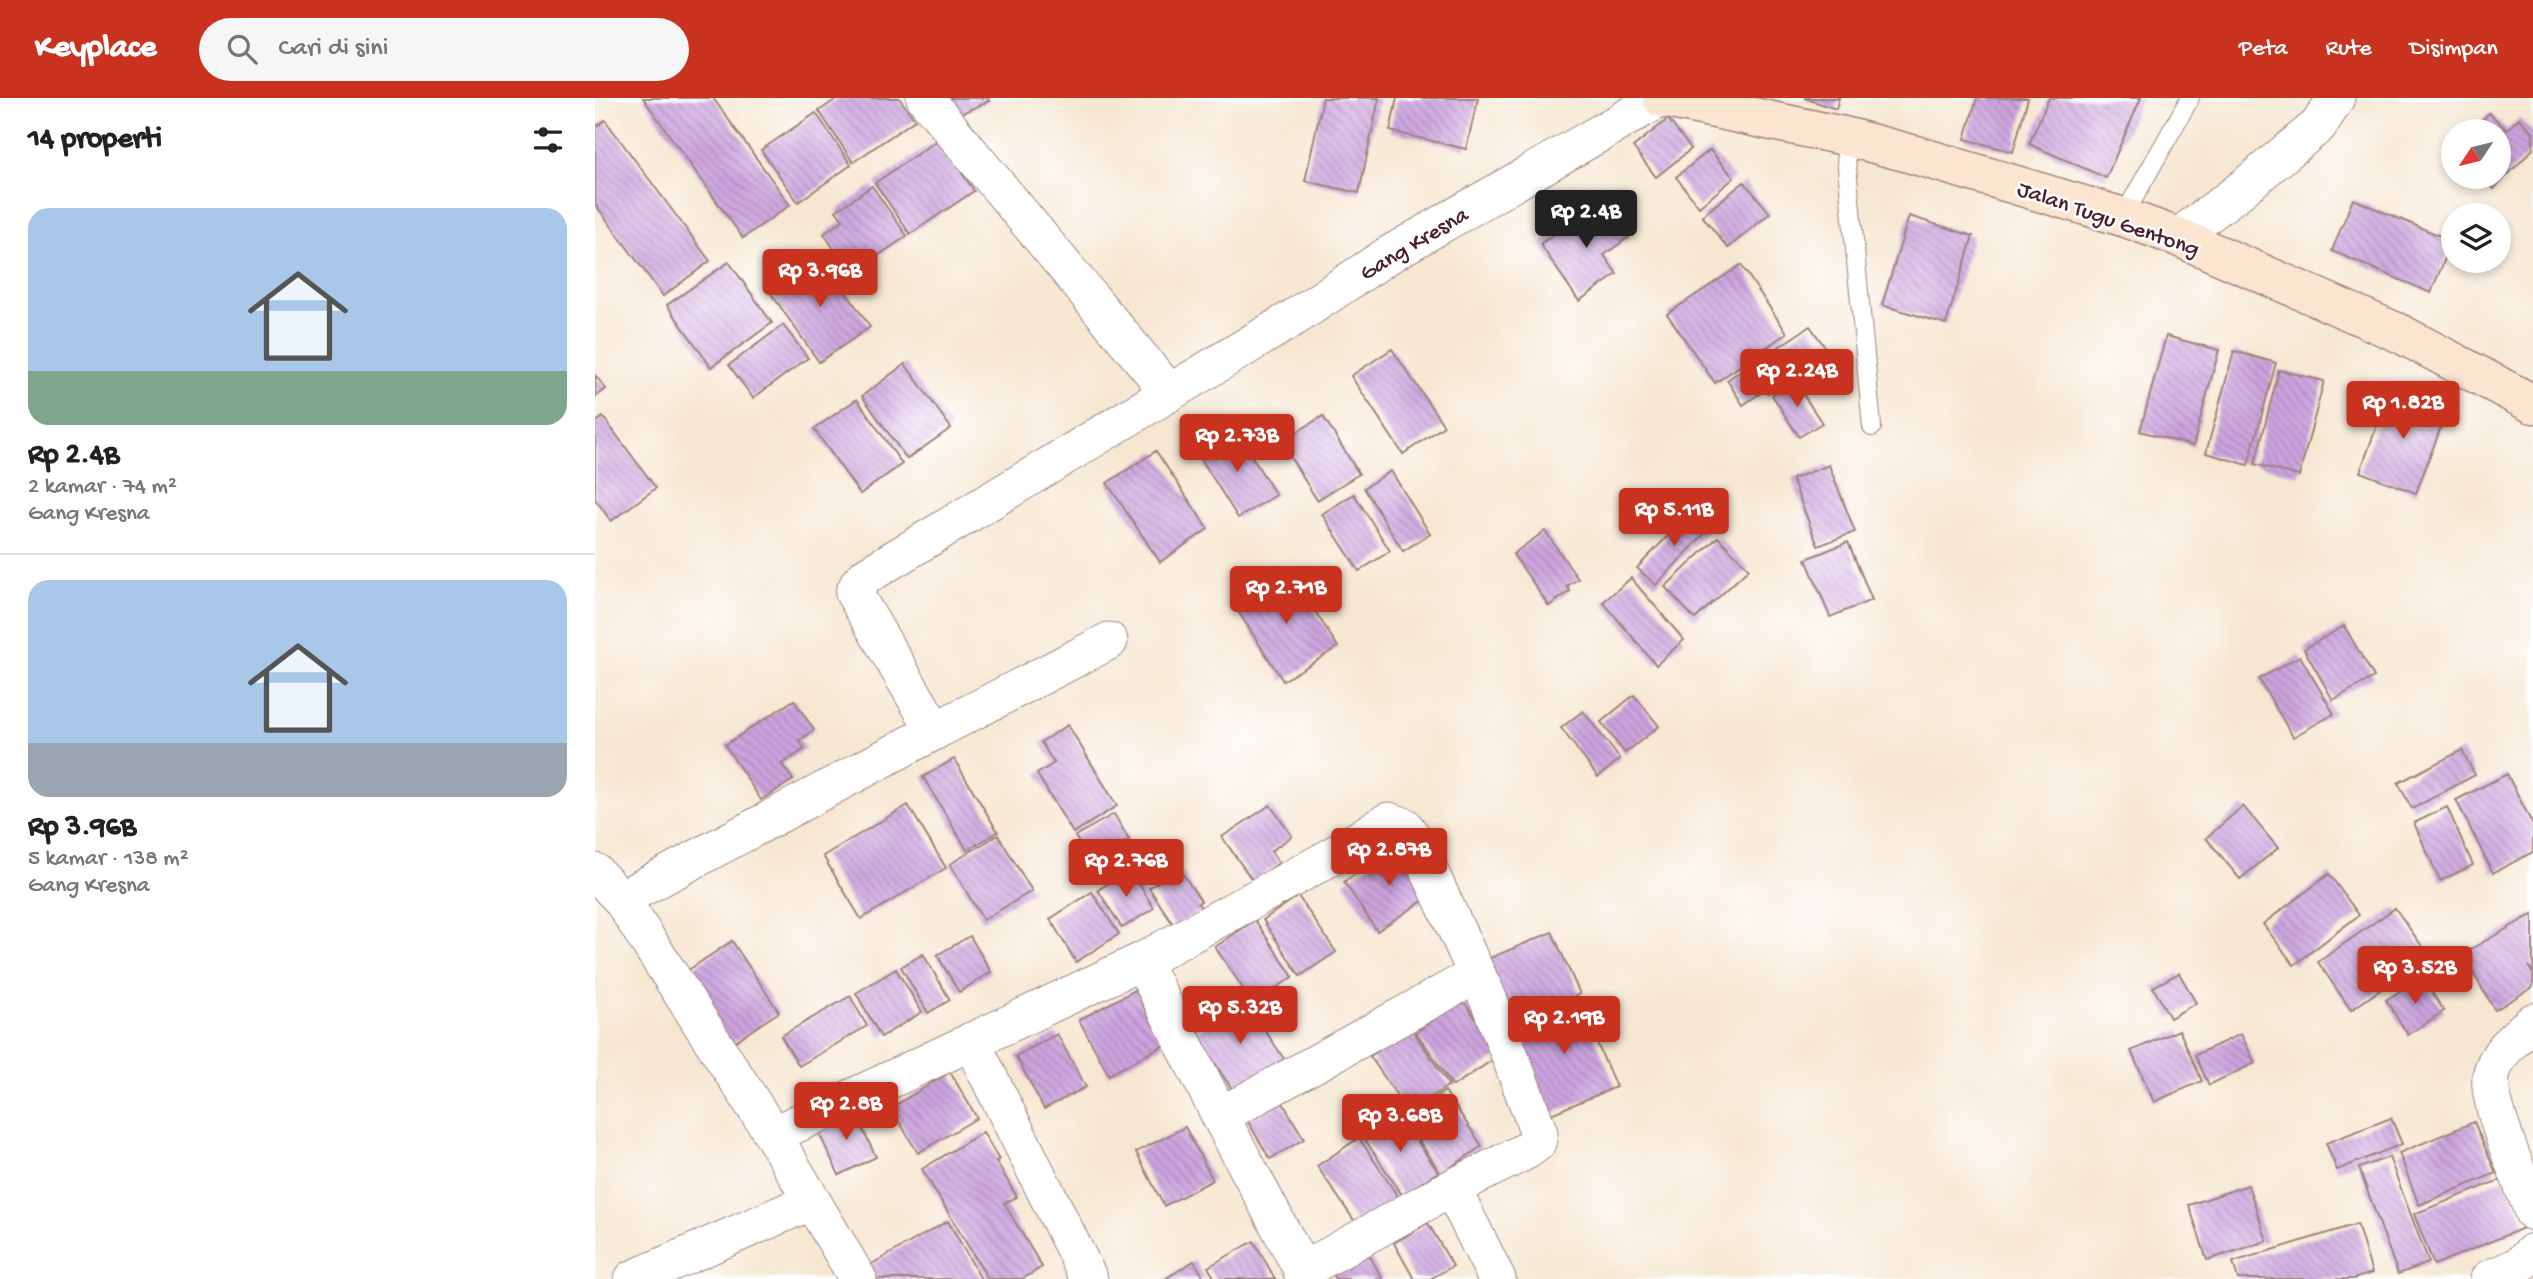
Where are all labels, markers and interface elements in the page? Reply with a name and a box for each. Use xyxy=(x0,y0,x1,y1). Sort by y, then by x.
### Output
search box xyxy=(199,18,689,81)
text: Keyplace xyxy=(35,30,157,68)
icon: search xyxy=(223,30,261,68)
text: Cari di sini xyxy=(279,34,388,65)
text: Peta xyxy=(2239,35,2288,64)
text: Rute xyxy=(2326,35,2372,64)
text: Disimpan xyxy=(2410,35,2498,64)
north arrow xyxy=(2441,119,2511,189)
map controls xyxy=(2441,119,2511,273)
icon: filters xyxy=(529,121,567,159)
text: 14 properti xyxy=(28,123,162,158)
street label: Jalan Tugu Gentong xyxy=(2013,176,2202,264)
pin: Rp 2.4B xyxy=(1521,190,1651,250)
text: Rp 2.4B xyxy=(1551,199,1621,226)
street label: Gang Kresna xyxy=(1356,201,1475,288)
button: layers xyxy=(2441,203,2511,273)
pin: Rp 3.96B xyxy=(748,250,892,309)
icon: home xyxy=(235,253,361,379)
text: Rp 3.96B xyxy=(779,258,861,285)
pin: Rp 2.24B xyxy=(1725,350,1869,409)
text: Rp 2.24B xyxy=(1756,358,1838,385)
pin: Rp 1.82B xyxy=(2331,382,2475,441)
text: Rp 1.82B xyxy=(2363,390,2443,417)
pin: Rp 2.73B xyxy=(1165,414,1309,474)
text: Rp 2.73B xyxy=(1196,423,1278,450)
text: Rp 2.4B xyxy=(28,439,119,474)
text: 2 kamar · 74 m² xyxy=(28,474,177,501)
pin: Rp 5.11B xyxy=(1602,489,1746,548)
text: Rp 5.11B xyxy=(1635,497,1713,524)
text: Gang Kresna xyxy=(28,501,150,528)
pin: Rp 2.71B xyxy=(1214,566,1358,626)
text: Rp 2.71B xyxy=(1246,575,1326,602)
icon: home xyxy=(235,625,361,751)
text: Rp 3.96B xyxy=(28,811,136,846)
pin: Rp 2.87B xyxy=(1317,828,1461,888)
text: Rp 2.87B xyxy=(1347,837,1431,864)
pin: Rp 2.76B xyxy=(1054,840,1198,899)
text: 5 kamar · 138 m² xyxy=(28,846,189,873)
text: Rp 2.76B xyxy=(1085,848,1167,875)
text: Gang Kresna xyxy=(28,873,150,900)
pin: Rp 3.52B xyxy=(2343,946,2487,1006)
text: Rp 3.52B xyxy=(2373,955,2457,982)
pin: Rp 5.32B xyxy=(1168,986,1312,1046)
text: Rp 5.32B xyxy=(1198,995,1282,1022)
pin: Rp 2.19B xyxy=(1492,996,1636,1056)
text: Rp 2.19B xyxy=(1524,1005,1604,1032)
pin: Rp 2.8B xyxy=(781,1082,911,1142)
text: Rp 2.8B xyxy=(810,1091,882,1118)
pin: Rp 3.68B xyxy=(1328,1094,1472,1154)
text: Rp 3.68B xyxy=(1358,1103,1442,1130)

